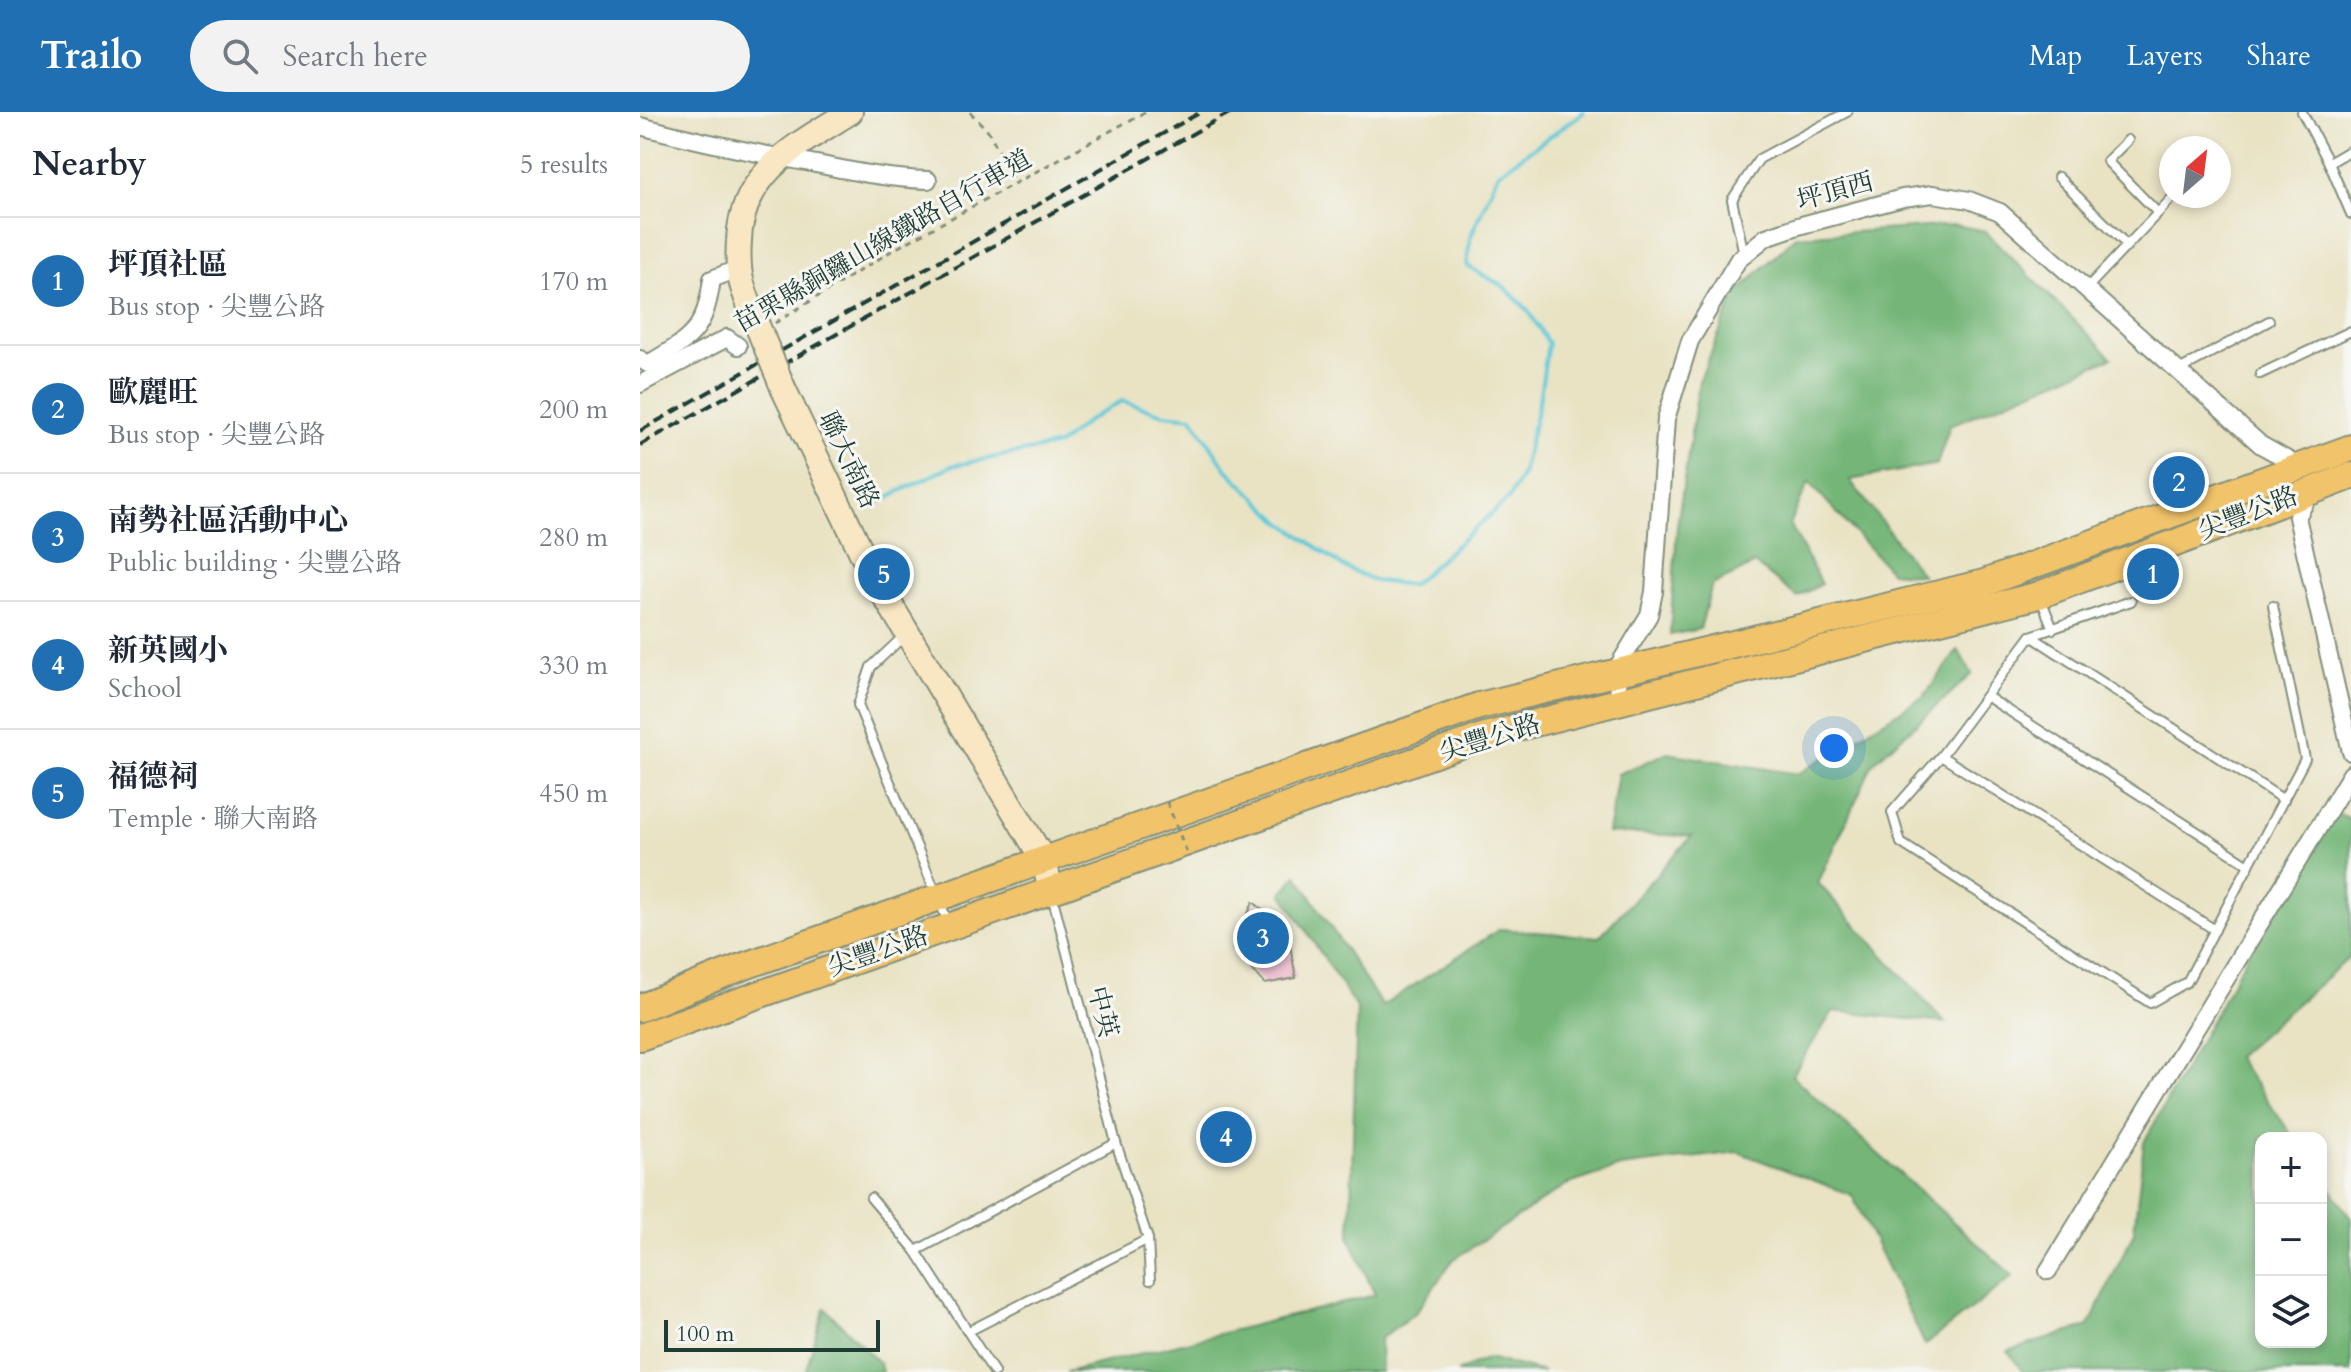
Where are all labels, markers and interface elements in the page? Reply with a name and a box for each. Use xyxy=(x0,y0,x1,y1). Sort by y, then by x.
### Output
search box xyxy=(190,20,750,92)
text: Trailo xyxy=(40,30,142,82)
icon: search xyxy=(218,34,262,78)
text: Search here xyxy=(282,36,428,77)
text: Map xyxy=(2029,37,2082,75)
text: Layers xyxy=(2126,37,2203,75)
text: Share xyxy=(2247,37,2311,75)
north arrow xyxy=(2159,136,2231,208)
text: Nearby xyxy=(32,141,147,187)
street label: 苗栗縣銅鑼山線鐵路自行車道 xyxy=(728,141,1038,341)
text: 5 results xyxy=(520,147,608,182)
street label: 坪頂西 xyxy=(1793,164,1877,218)
text: 坪頂社區 xyxy=(108,244,228,285)
text: 1 xyxy=(51,264,65,299)
text: 170 m xyxy=(539,264,608,299)
text: Bus stop · 尖豐公路 xyxy=(108,289,325,324)
text: 歐麗旺 xyxy=(108,372,198,413)
text: 2 xyxy=(51,392,65,427)
text: 200 m xyxy=(539,392,608,427)
street label: 聯大南路 xyxy=(810,406,888,514)
text: Bus stop · 尖豐公路 xyxy=(108,417,325,452)
pin: 2 xyxy=(2153,452,2205,512)
street label: 尖豐公路 xyxy=(2193,478,2303,548)
text: 南勢社區活動中心 xyxy=(108,500,348,541)
text: 3 xyxy=(51,520,65,555)
text: 280 m xyxy=(539,520,608,555)
pin: 5 xyxy=(858,544,910,604)
pin: 1 xyxy=(2127,544,2179,604)
text: Public building · 尖豐公路 xyxy=(108,545,402,580)
text: 新英國小 xyxy=(108,630,228,671)
text: 4 xyxy=(51,648,65,683)
text: 330 m xyxy=(539,648,608,683)
text: School xyxy=(108,671,182,706)
street label: 尖豐公路 xyxy=(1435,706,1545,770)
your location xyxy=(1814,728,1854,768)
text: 福德祠 xyxy=(108,756,198,797)
text: 5 xyxy=(51,776,65,811)
text: 450 m xyxy=(539,776,608,811)
text: Temple · 聯大南路 xyxy=(108,801,318,836)
pin: 3 xyxy=(1237,908,1289,968)
street label: 尖豐公路 xyxy=(823,918,933,984)
street label: 中英 xyxy=(1080,983,1126,1041)
pin: 4 xyxy=(1200,1107,1252,1167)
map controls xyxy=(2255,1132,2327,1348)
button: + xyxy=(2255,1132,2327,1204)
button: − xyxy=(2255,1204,2327,1276)
button: layers xyxy=(2255,1276,2327,1348)
scale bar xyxy=(664,1316,880,1352)
text: 100 m xyxy=(676,1319,734,1349)

